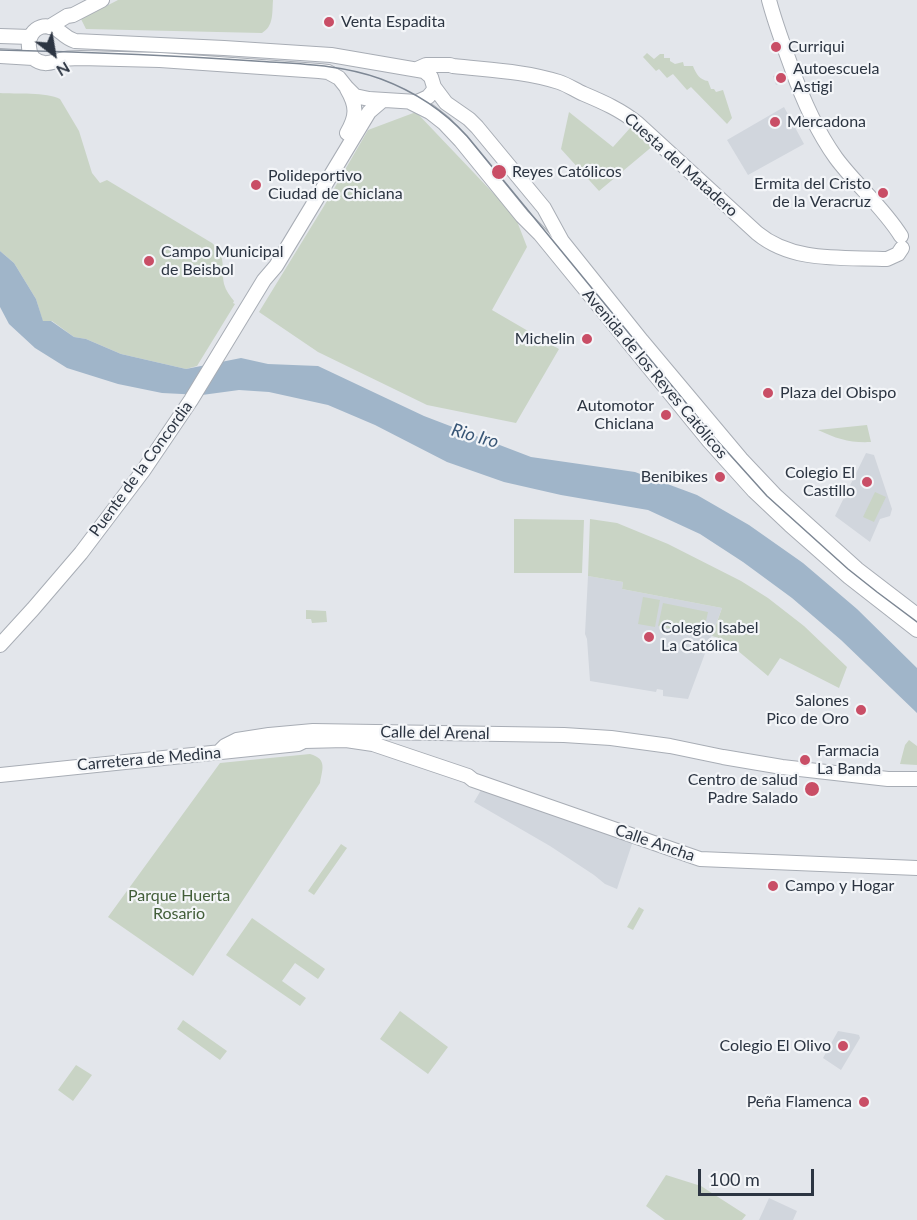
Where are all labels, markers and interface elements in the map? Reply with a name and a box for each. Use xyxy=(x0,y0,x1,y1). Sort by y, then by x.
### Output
place label: Venta Espadita xyxy=(341,12,445,32)
marker: Venta Espadita xyxy=(322,15,336,29)
north arrow xyxy=(24,24,84,84)
place label: Curriqui xyxy=(788,37,845,57)
marker: Curriqui xyxy=(769,40,783,54)
text: N xyxy=(53,59,74,81)
place label: Autoescuela Astigi xyxy=(793,59,879,97)
marker: Autoescuela Astigi xyxy=(774,71,788,85)
street label: Cuesta del Matadero xyxy=(620,109,742,221)
place label: Mercadona xyxy=(787,112,866,132)
marker: Mercadona xyxy=(768,115,782,129)
place label: Reyes Católicos xyxy=(512,162,622,182)
marker: Reyes Católicos xyxy=(490,163,508,181)
place label: Polideportivo Ciudad de Chiclana xyxy=(268,166,403,204)
place label: Ermita del Cristo de la Veracruz xyxy=(754,174,871,212)
marker: Polideportivo Ciudad de Chiclana xyxy=(249,178,263,192)
marker: Ermita del Cristo de la Veracruz xyxy=(876,186,890,200)
place label: Campo Municipal de Beisbol xyxy=(161,242,284,280)
marker: Campo Municipal de Beisbol xyxy=(142,254,156,268)
street label: Avenida de los Reyes Católicos xyxy=(578,285,732,463)
place label: Michelin xyxy=(515,329,575,349)
marker: Michelin xyxy=(580,332,594,346)
place label: Plaza del Obispo xyxy=(780,383,896,403)
marker: Plaza del Obispo xyxy=(761,386,775,400)
place label: Automotor Chiclana xyxy=(577,396,654,434)
street label: Puente de la Concordia xyxy=(85,398,197,540)
marker: Automotor Chiclana xyxy=(659,408,673,422)
water label: Rio Iro xyxy=(449,419,501,453)
place label: Colegio El Castillo xyxy=(785,463,855,501)
place label: Benibikes xyxy=(641,467,708,487)
marker: Benibikes xyxy=(713,470,727,484)
marker: Colegio El Castillo xyxy=(860,475,874,489)
place label: Colegio Isabel La Católica xyxy=(661,618,758,656)
marker: Colegio Isabel La Católica xyxy=(642,630,656,644)
place label: Salones Pico de Oro xyxy=(766,691,849,729)
marker: Salones Pico de Oro xyxy=(854,703,868,717)
street label: Calle del Arenal xyxy=(380,722,490,744)
place label: Farmacia La Banda xyxy=(817,741,881,779)
street label: Carretera de Medina xyxy=(76,743,222,775)
marker: Farmacia La Banda xyxy=(798,753,812,767)
place label: Centro de salud Padre Salado xyxy=(688,770,798,808)
marker: Centro de salud Padre Salado xyxy=(803,780,821,798)
street label: Calle Ancha xyxy=(613,820,697,866)
place label: Campo y Hogar xyxy=(785,876,894,896)
marker: Campo y Hogar xyxy=(766,879,780,893)
park label: Parque Huerta Rosario xyxy=(128,886,230,924)
place label: Colegio El Olivo xyxy=(719,1036,831,1056)
marker: Colegio El Olivo xyxy=(836,1039,850,1053)
place label: Peña Flamenca xyxy=(747,1092,852,1112)
marker: Peña Flamenca xyxy=(857,1095,871,1109)
scale bar xyxy=(701,1157,816,1195)
text: 100 m xyxy=(709,1168,760,1190)

